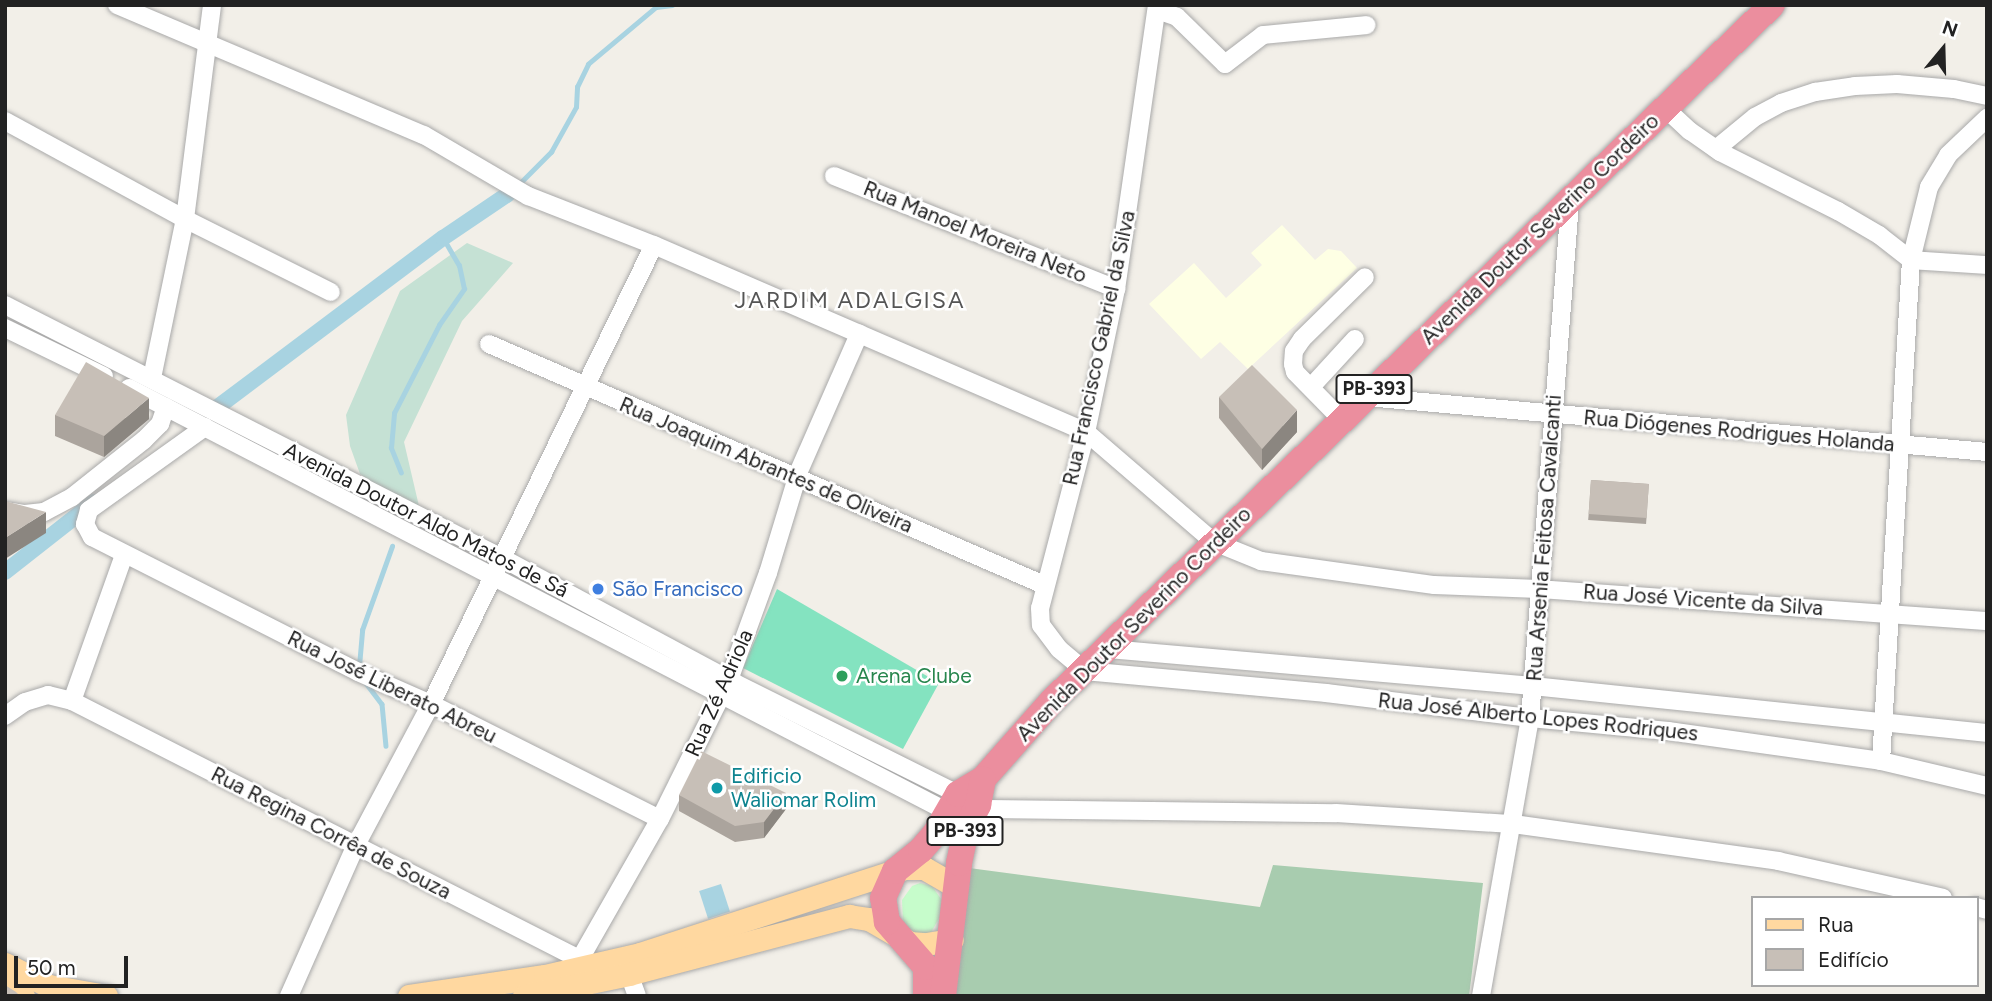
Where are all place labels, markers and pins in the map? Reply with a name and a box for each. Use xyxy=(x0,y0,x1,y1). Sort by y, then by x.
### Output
place label: São Francisco xyxy=(612,576,743,602)
marker: São Francisco xyxy=(590,581,606,597)
place label: Arena Clube xyxy=(856,663,972,689)
marker: Arena Clube xyxy=(834,668,850,684)
place label: Edificio Waliomar Rolim xyxy=(731,763,876,813)
marker: Edificio Waliomar Rolim xyxy=(709,780,725,796)

